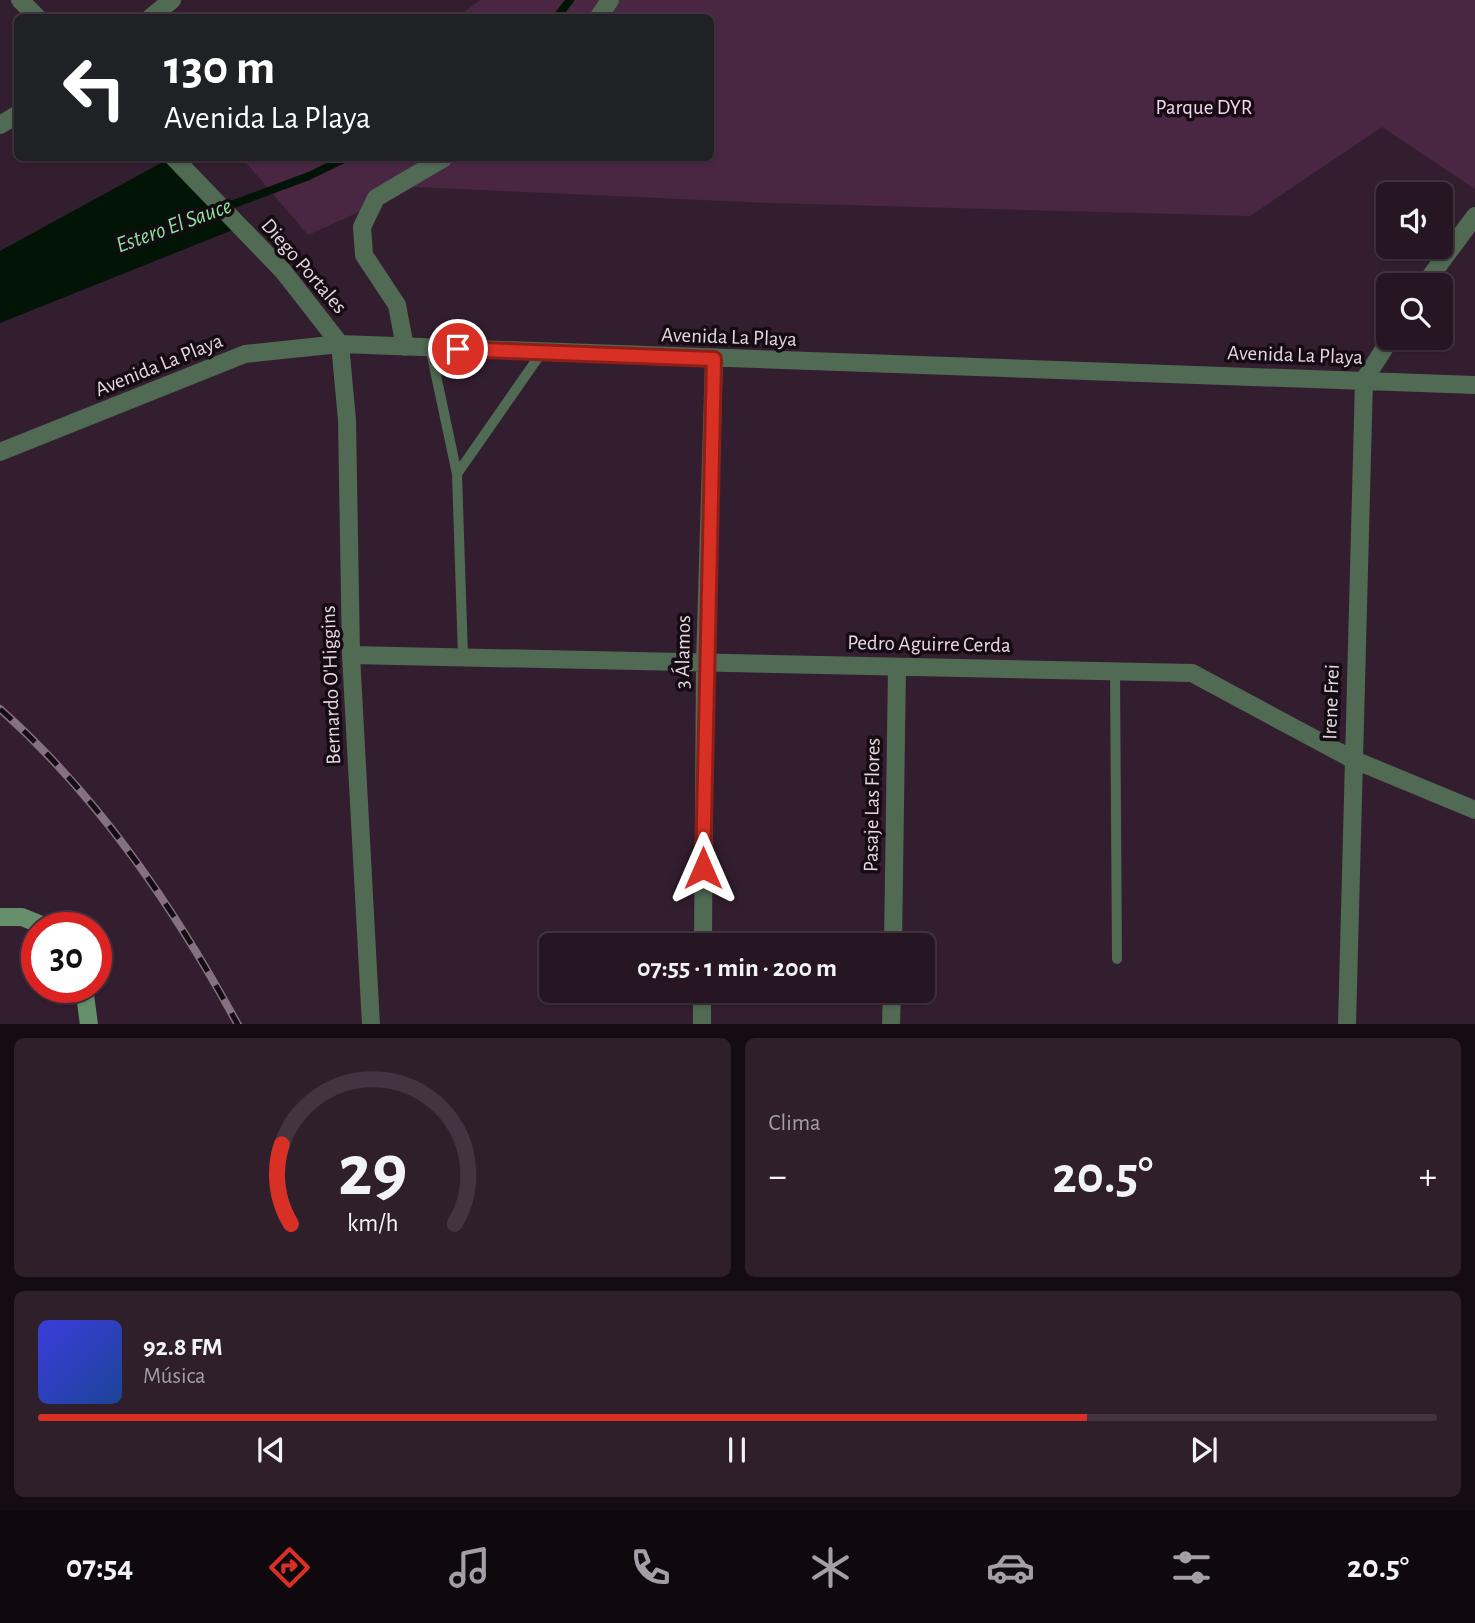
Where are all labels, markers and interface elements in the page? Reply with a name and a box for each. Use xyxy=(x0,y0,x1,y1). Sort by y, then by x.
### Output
icon: left xyxy=(49,42,140,133)
text: 130 m xyxy=(164,44,275,93)
park label: Parque DYR xyxy=(1156,97,1252,118)
text: Avenida La Playa xyxy=(164,102,371,134)
map controls xyxy=(1376,182,1453,350)
button: sound xyxy=(1376,182,1453,259)
water label: Estero El Sauce xyxy=(113,194,235,258)
street label: Diego Portales xyxy=(257,215,351,317)
button: search xyxy=(1376,273,1453,350)
pin xyxy=(428,319,488,379)
street label: Avenida La Playa xyxy=(661,324,797,350)
street label: Avenida La Playa xyxy=(92,330,226,400)
icon: arrive xyxy=(439,330,477,368)
street label: Avenida La Playa xyxy=(1227,342,1363,368)
street label: Bernardo O'Higgins xyxy=(318,605,344,765)
street label: 3 Álamos xyxy=(670,615,694,689)
street label: Pedro Aguirre Cerda xyxy=(847,632,1011,656)
street label: Irene Frei xyxy=(1319,664,1343,740)
street label: Pasaje Las Flores xyxy=(860,738,884,872)
position arrow xyxy=(666,831,740,905)
speed limit sign: 30 xyxy=(21,912,112,1003)
text: 07:55 · 1 min · 200 m xyxy=(637,955,837,981)
text: Clima xyxy=(769,1112,821,1135)
text: 29 xyxy=(338,1136,407,1209)
text: 20.5° xyxy=(1052,1150,1153,1202)
text: − xyxy=(769,1158,787,1196)
text: + xyxy=(1419,1158,1437,1196)
text: km/h xyxy=(346,1210,398,1235)
text: 92.8 FM xyxy=(143,1334,223,1360)
text: Música xyxy=(143,1365,206,1388)
icon: previous xyxy=(252,1431,290,1469)
icon: pause xyxy=(718,1431,756,1469)
icon: next xyxy=(1185,1431,1223,1469)
icon: directions xyxy=(265,1543,314,1592)
icon: music xyxy=(445,1543,494,1592)
icon: phone xyxy=(626,1543,675,1592)
icon: climate xyxy=(806,1543,855,1592)
icon: car xyxy=(986,1543,1035,1592)
icon: filters xyxy=(1167,1543,1216,1592)
text: 07:54 xyxy=(66,1551,133,1583)
text: 20.5° xyxy=(1347,1551,1409,1583)

